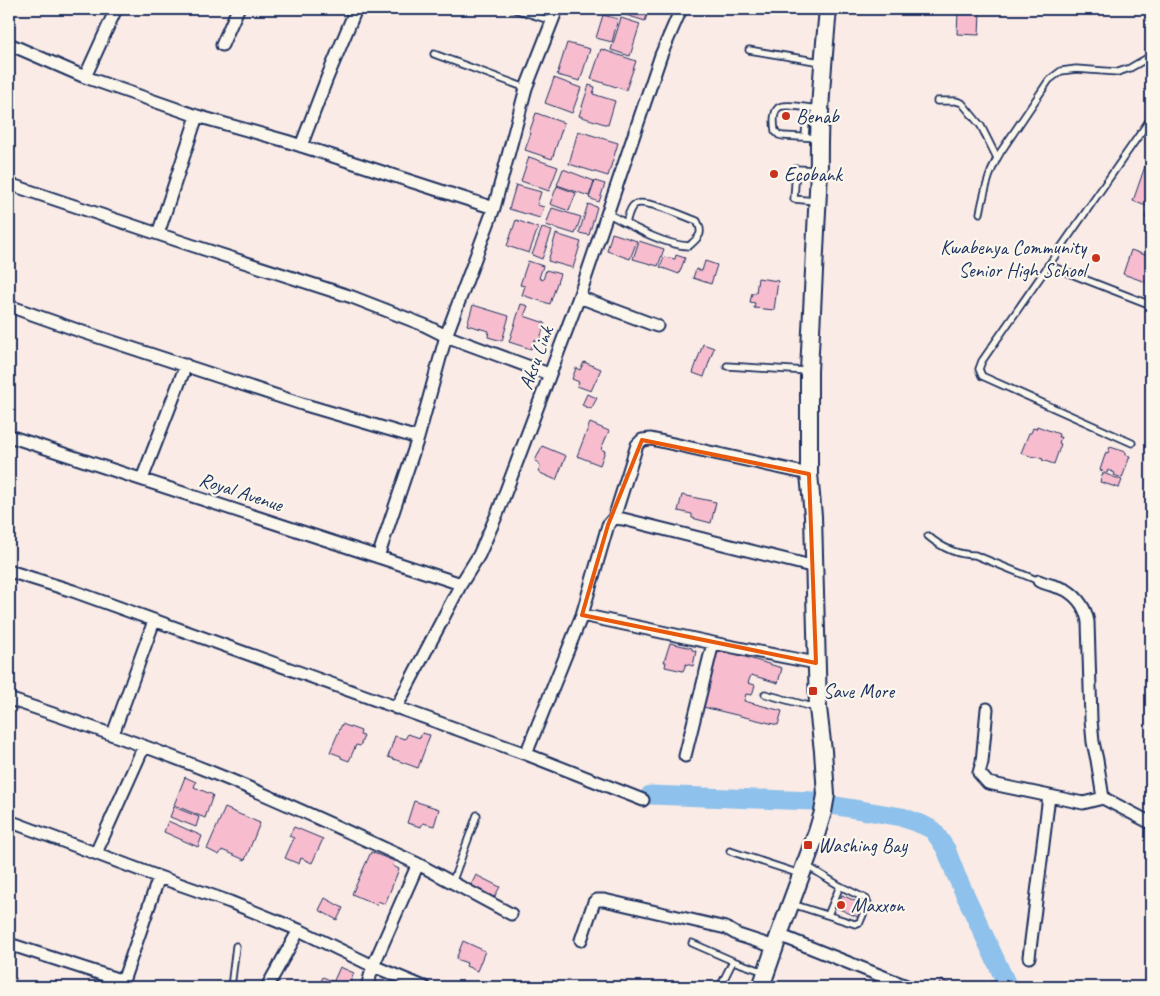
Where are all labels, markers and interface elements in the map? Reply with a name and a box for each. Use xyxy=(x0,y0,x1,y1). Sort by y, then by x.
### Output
place label: Benab xyxy=(796,104,840,129)
marker: Benab xyxy=(780,110,792,122)
place label: Ecobank xyxy=(784,162,843,187)
marker: Ecobank xyxy=(768,168,780,180)
place label: Kwabenya Community Senior High School xyxy=(940,235,1090,283)
marker: Kwabenya Community Senior High School xyxy=(1090,252,1102,264)
street label: Aksu Link xyxy=(513,322,559,393)
street label: Royal Avenue xyxy=(196,467,287,518)
place label: Save More xyxy=(823,679,895,704)
marker: Save More xyxy=(807,685,819,697)
place label: Washing Bay xyxy=(818,833,908,858)
marker: Washing Bay xyxy=(802,839,814,851)
place label: Maxxon xyxy=(851,893,905,918)
marker: Maxxon xyxy=(835,899,847,911)

